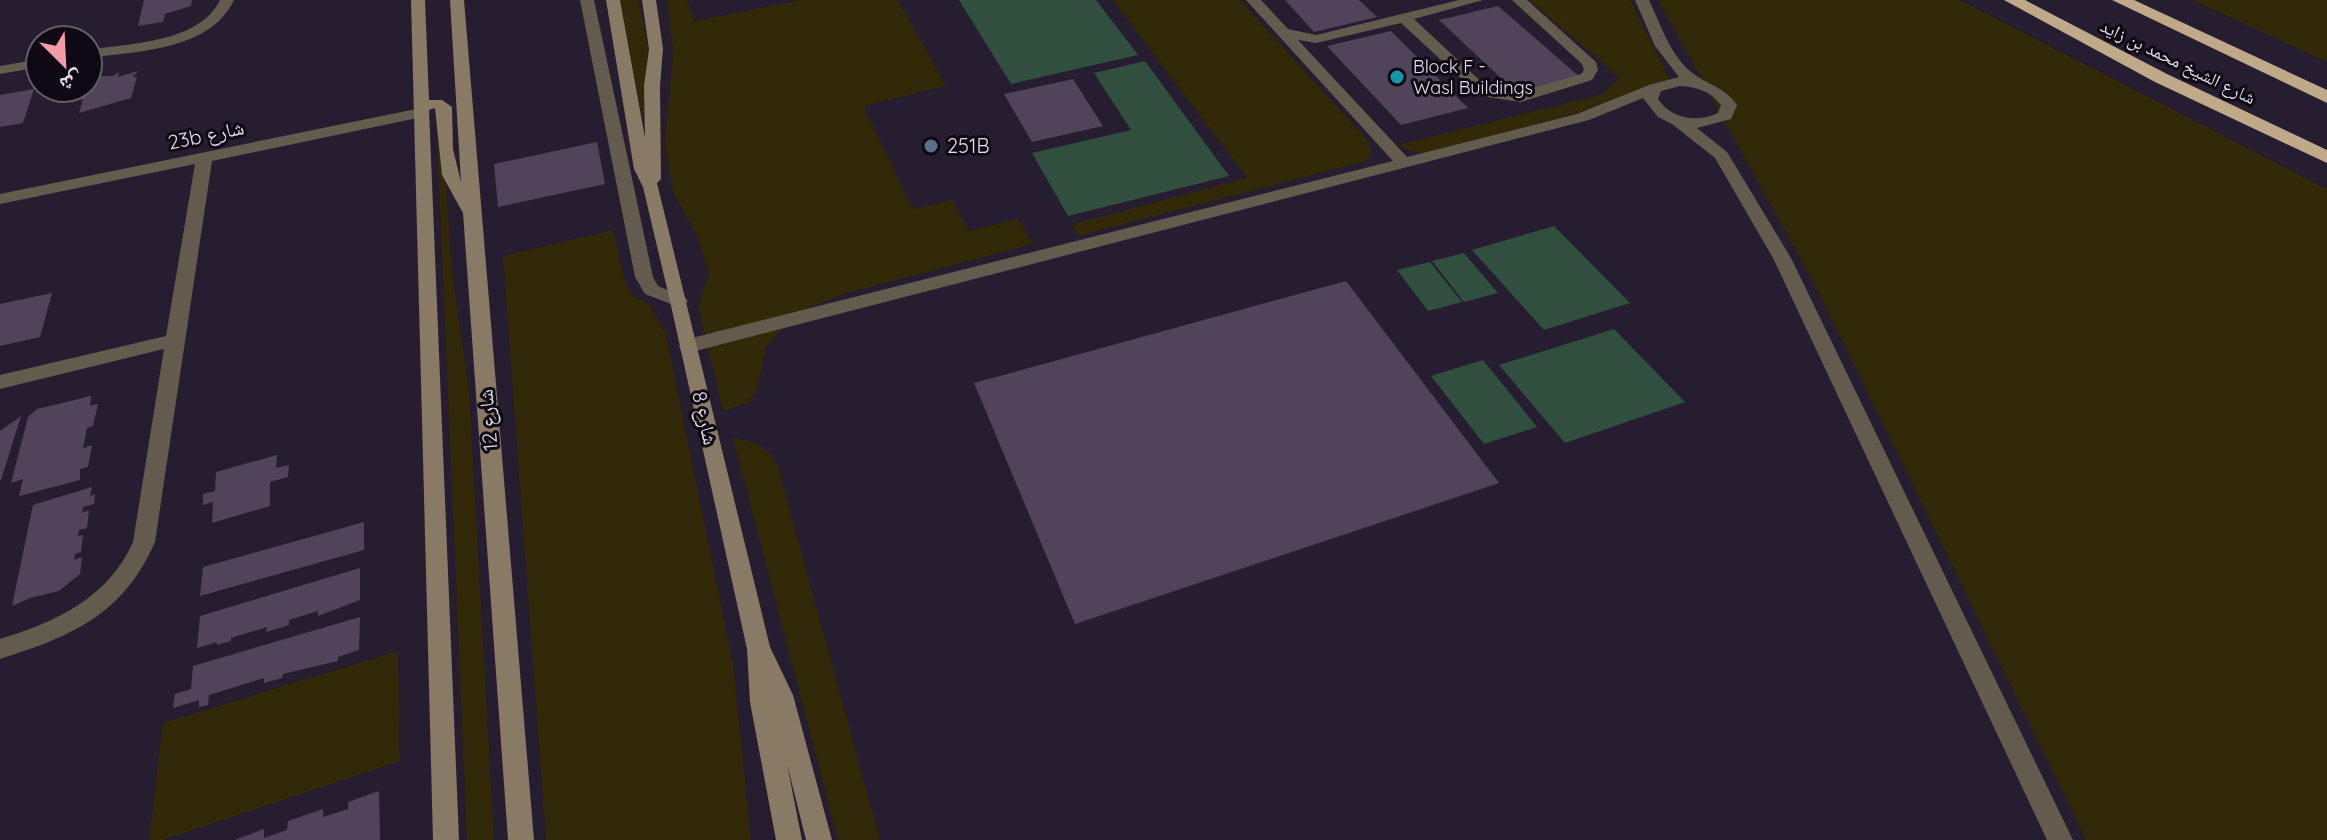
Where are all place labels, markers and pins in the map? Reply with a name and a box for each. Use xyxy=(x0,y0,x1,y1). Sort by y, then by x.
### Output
place label: Block F - Wasl Buildings xyxy=(1413,55,1533,99)
marker: Block F - Wasl Buildings xyxy=(1388,68,1406,86)
place label: 251B xyxy=(947,133,989,158)
marker: 251B xyxy=(922,137,940,155)

